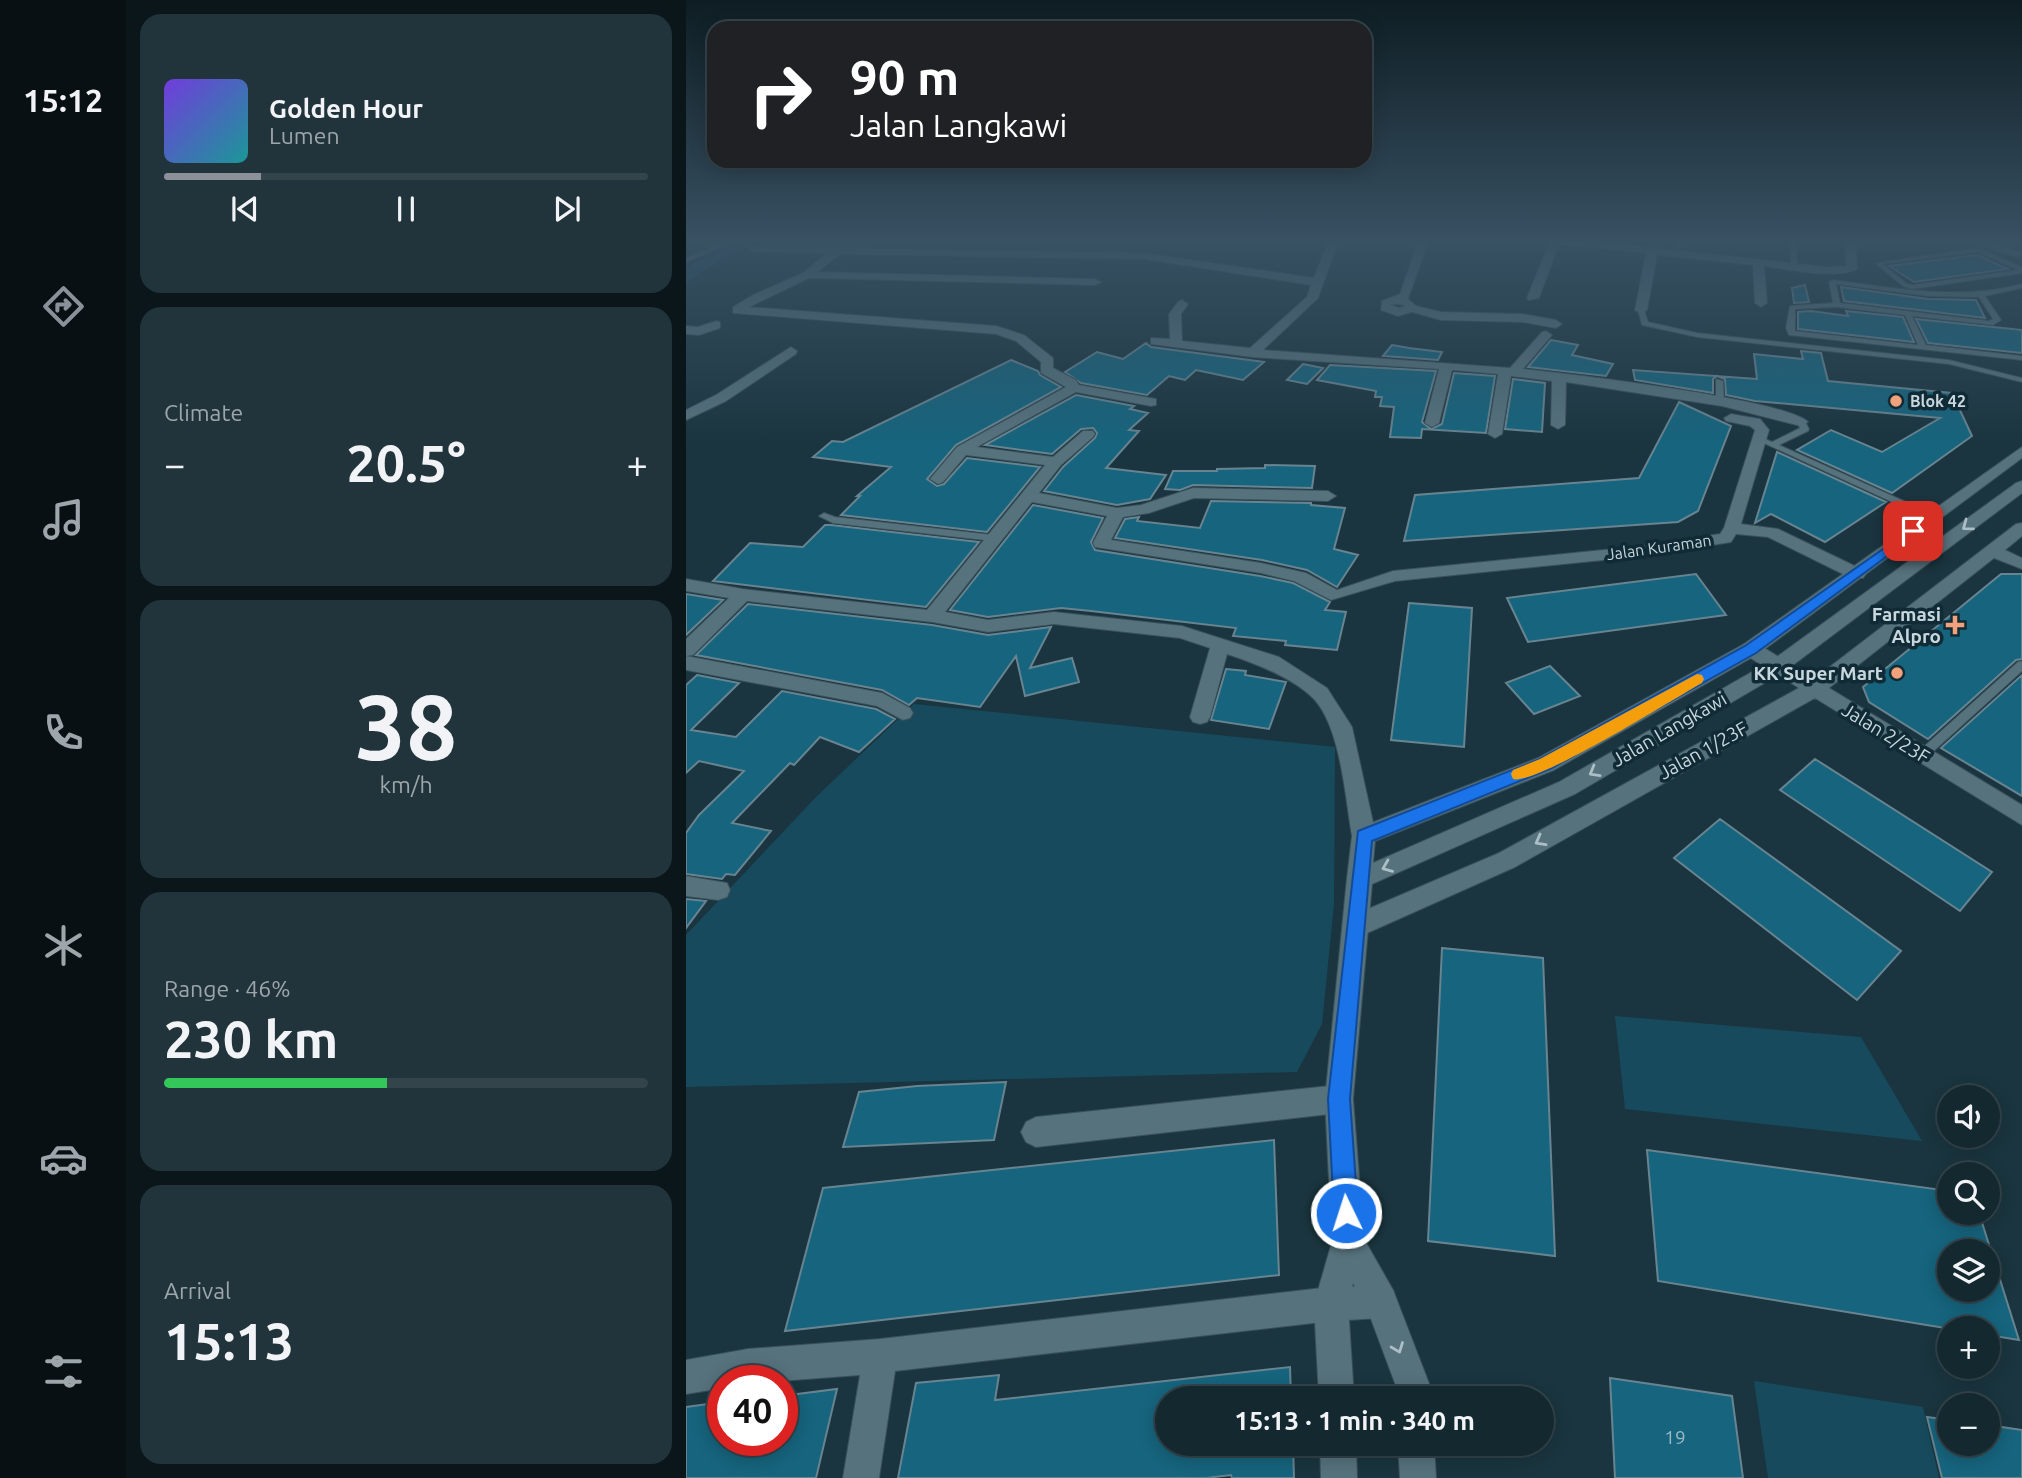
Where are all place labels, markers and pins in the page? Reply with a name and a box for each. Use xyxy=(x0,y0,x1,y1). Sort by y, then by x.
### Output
place label: Blok 42 xyxy=(1910,392,1966,410)
marker: Blok 42 xyxy=(1888,393,1904,409)
pin xyxy=(1883,501,1943,561)
place label: Farmasi Alpro xyxy=(1872,603,1941,647)
marker: Farmasi Alpro xyxy=(1947,617,1963,633)
place label: KK Super Mart xyxy=(1753,662,1883,684)
marker: KK Super Mart xyxy=(1889,665,1905,681)

